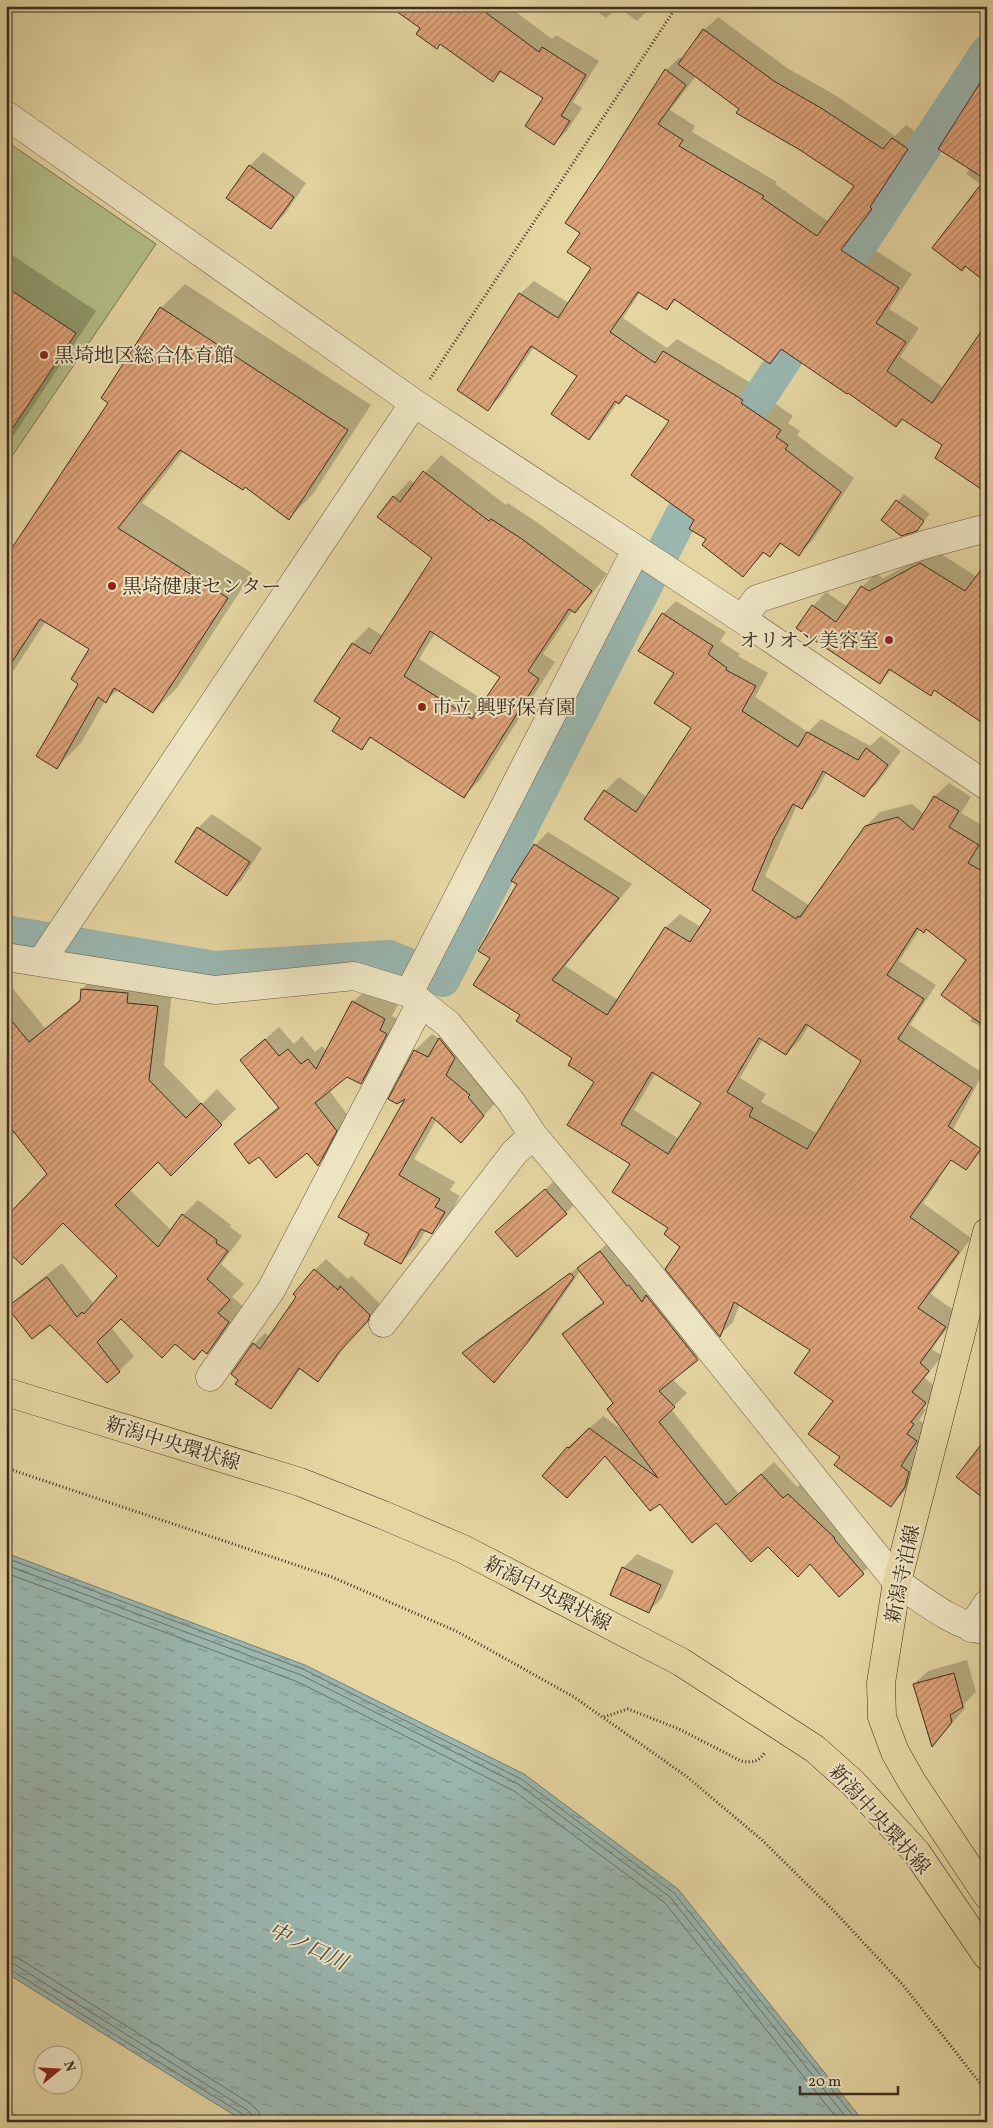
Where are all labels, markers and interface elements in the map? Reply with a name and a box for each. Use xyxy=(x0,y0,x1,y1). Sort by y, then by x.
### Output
place label: 黒埼地区総合体育館 xyxy=(54,343,234,371)
marker: 黒埼地区総合体育館 xyxy=(38,349,50,361)
place label: 黒埼健康センター xyxy=(122,574,281,602)
marker: 黒埼健康センター xyxy=(106,580,118,592)
place label: オリオン美容室 xyxy=(739,628,879,656)
marker: オリオン美容室 xyxy=(883,634,895,646)
place label: 市立 興野保育園 xyxy=(432,695,576,723)
marker: 市立 興野保育園 xyxy=(416,701,428,713)
street label: 新潟中央環状線 xyxy=(101,1411,243,1479)
street label: 新潟寺泊線 xyxy=(880,1523,928,1626)
street label: 新潟中央環状線 xyxy=(478,1551,616,1639)
street label: 新潟中央環状線 xyxy=(821,1759,936,1882)
water label: 中ノ口川 xyxy=(263,1916,353,1979)
north arrow xyxy=(32,2046,82,2096)
text: N xyxy=(58,2059,80,2074)
scale bar xyxy=(800,2063,898,2095)
text: 20 m xyxy=(808,2072,841,2093)

